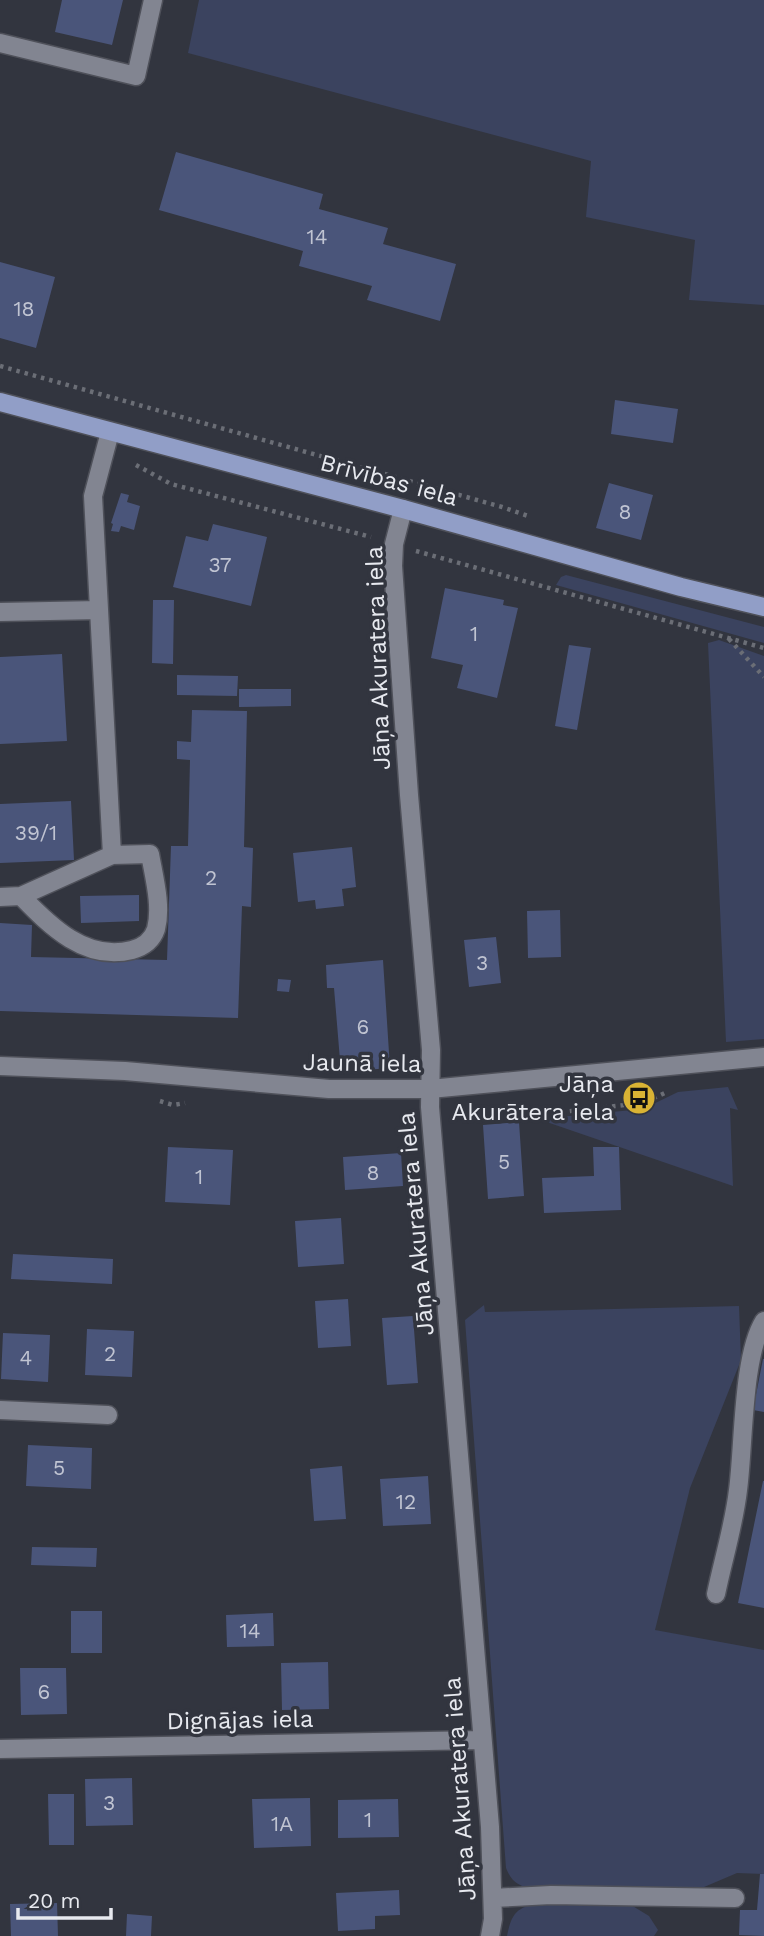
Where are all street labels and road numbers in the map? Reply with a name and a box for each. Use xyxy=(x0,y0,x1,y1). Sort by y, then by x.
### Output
street label: Brīvības iela xyxy=(317,448,461,512)
street label: Jāņa Akuratera iela xyxy=(360,545,396,771)
street label: Jaunā iela xyxy=(302,1048,422,1078)
street label: Jāņa Akuratera iela xyxy=(392,1111,440,1337)
street label: Jāņa Akuratera iela xyxy=(438,1676,482,1902)
street label: Dignājas iela xyxy=(166,1705,314,1735)

